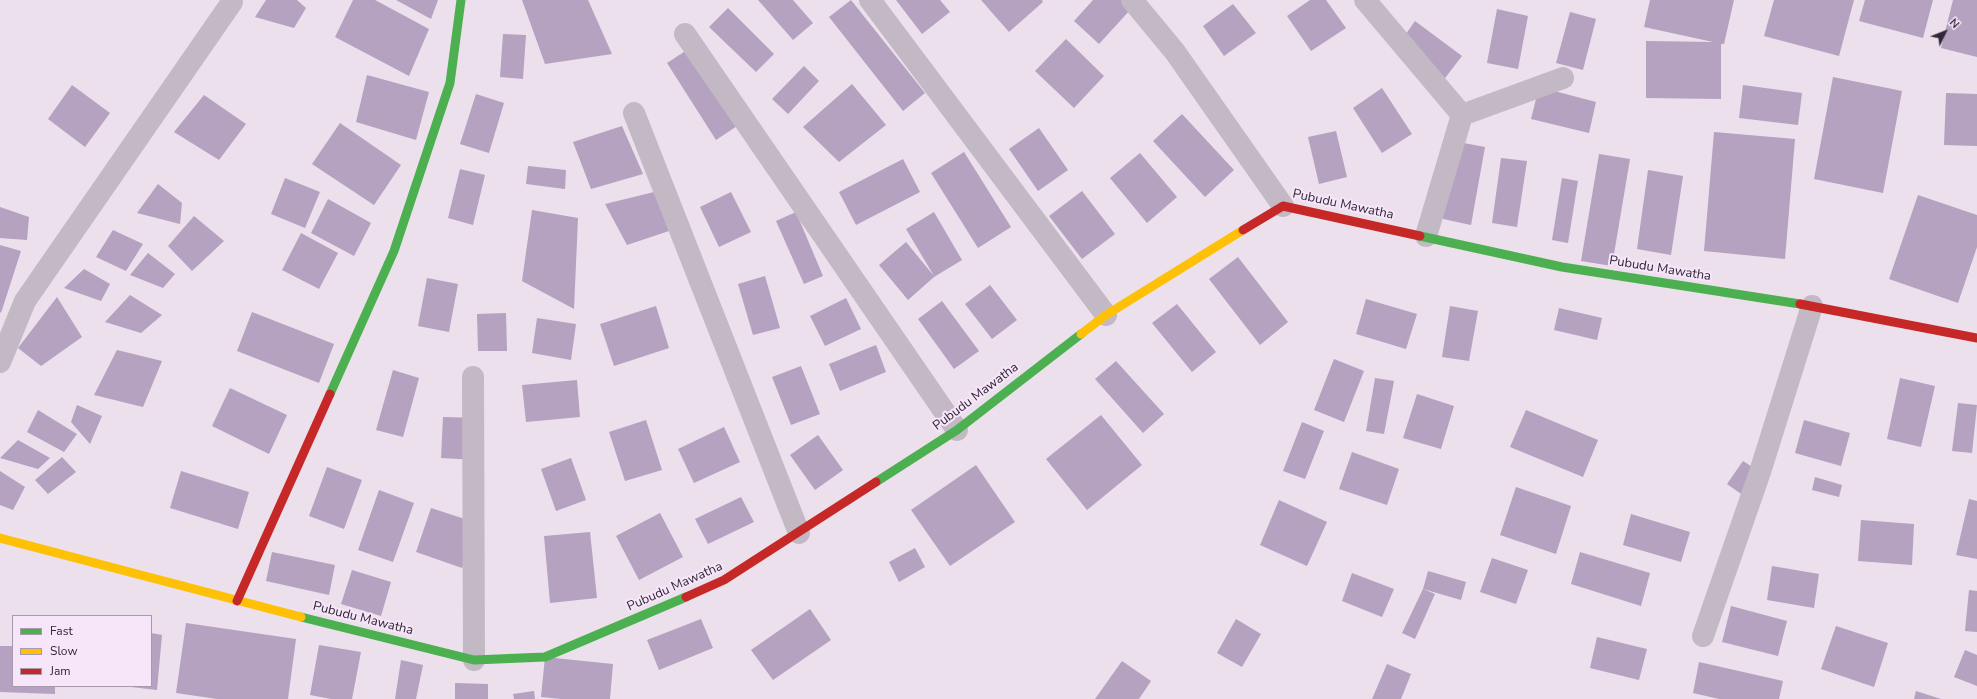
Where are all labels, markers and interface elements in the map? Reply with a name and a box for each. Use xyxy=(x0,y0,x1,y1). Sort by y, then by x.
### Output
north arrow xyxy=(1925,12,1965,52)
text: N xyxy=(1946,15,1962,32)
street label: Pubudu Mawatha xyxy=(1291,187,1395,223)
street label: Pubudu Mawatha xyxy=(1608,253,1712,285)
street label: Pubudu Mawatha xyxy=(930,360,1022,434)
street label: Pubudu Mawatha xyxy=(625,559,725,615)
street label: Pubudu Mawatha xyxy=(311,599,415,639)
legend xyxy=(12,615,152,687)
text: Fast xyxy=(50,623,73,639)
text: Slow xyxy=(50,643,78,659)
text: Jam xyxy=(50,663,71,679)

